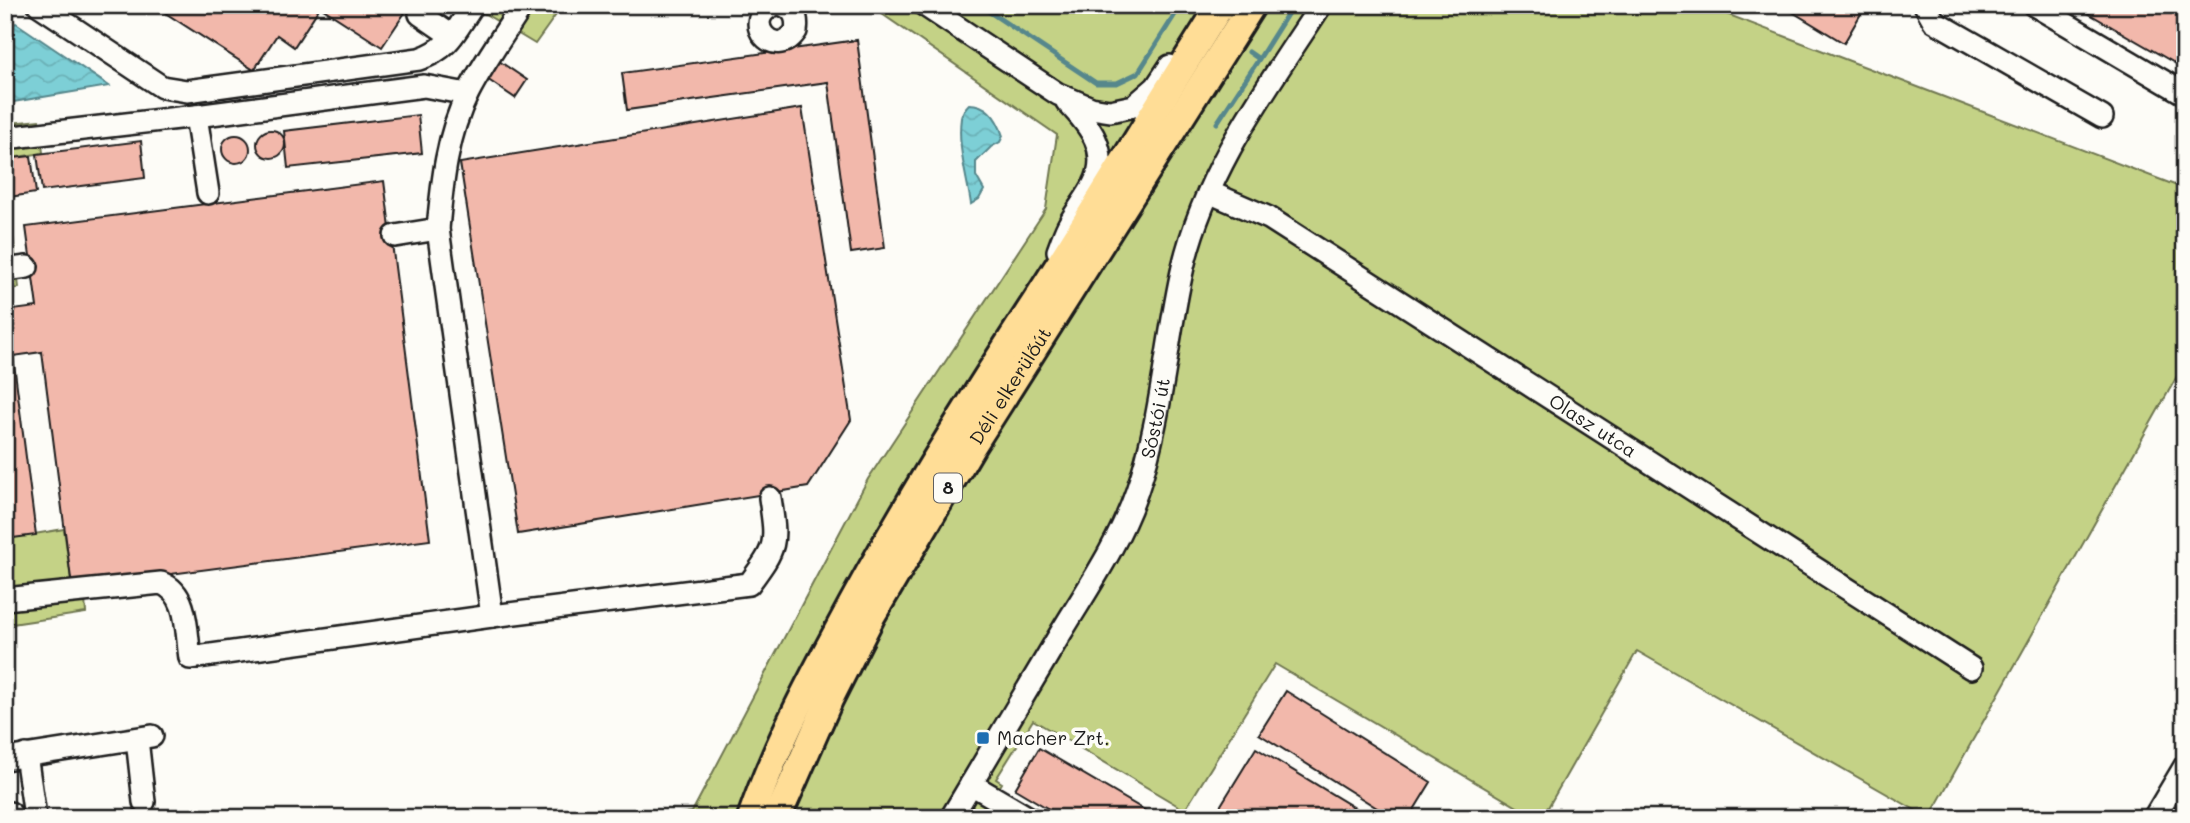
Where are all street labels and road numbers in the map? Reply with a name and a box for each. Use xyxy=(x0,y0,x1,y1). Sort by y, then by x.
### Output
street label: Déli elkerülőút xyxy=(963,322,1057,449)
street label: Sóstói út xyxy=(1134,376,1175,461)
street label: Olasz utca xyxy=(1544,388,1642,462)
road number: 8 xyxy=(934,474,962,502)

